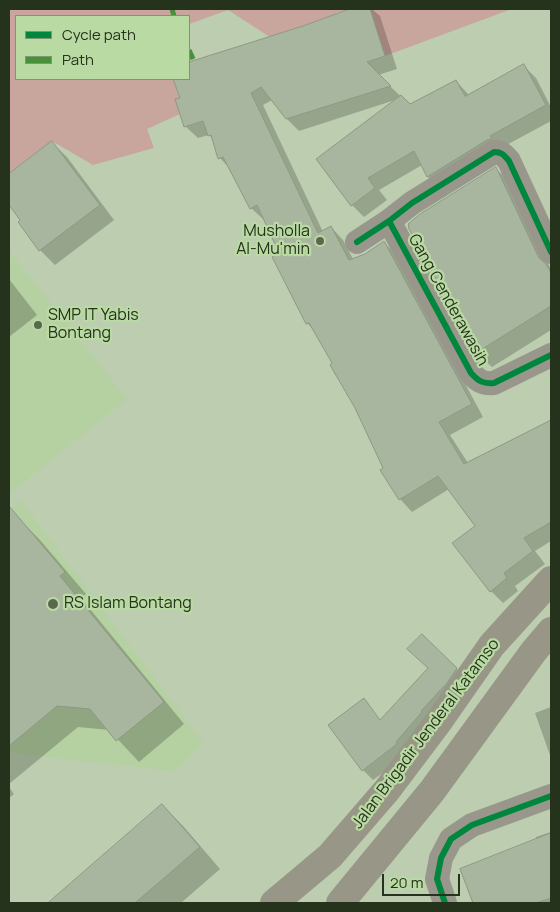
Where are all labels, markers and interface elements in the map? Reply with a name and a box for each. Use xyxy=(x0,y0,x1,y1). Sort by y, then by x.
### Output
legend xyxy=(15,15,190,80)
text: Cycle path xyxy=(62,24,136,45)
text: Path xyxy=(62,49,94,70)
place label: Musholla Al-Mu'min xyxy=(236,222,310,260)
street label: Gang Cenderawasih xyxy=(404,231,492,369)
marker: Musholla Al-Mu'min xyxy=(314,235,326,247)
place label: SMP IT Yabis Bontang xyxy=(48,306,139,344)
marker: SMP IT Yabis Bontang xyxy=(32,319,44,331)
place label: RS Islam Bontang xyxy=(64,594,192,614)
marker: RS Islam Bontang xyxy=(46,597,60,611)
street label: Jalan Brigadir Jenderal Katamso xyxy=(348,635,504,833)
scale bar xyxy=(385,864,462,896)
text: 20 m xyxy=(390,872,423,893)

